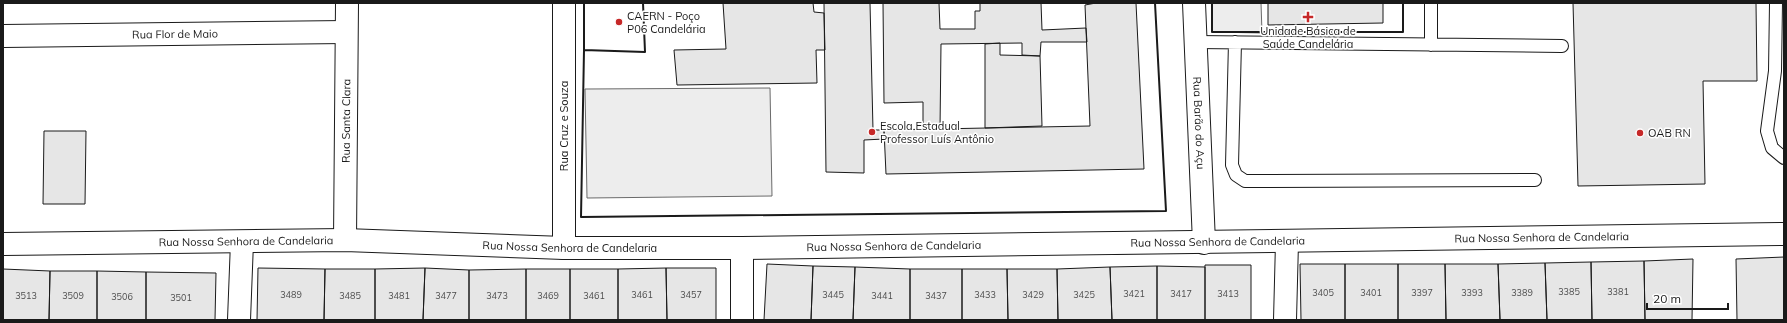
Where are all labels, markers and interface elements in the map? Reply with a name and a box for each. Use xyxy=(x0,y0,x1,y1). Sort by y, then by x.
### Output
place label: CAERN - Poço P06 Candelária xyxy=(627,9,706,36)
marker: Unidade Básica de Saúde Candelária xyxy=(1302,11,1314,23)
marker: CAERN - Poço P06 Candelária xyxy=(614,17,624,27)
place label: Unidade Básica de Saúde Candelária xyxy=(1260,24,1356,51)
street label: Rua Flor de Maio xyxy=(132,26,218,41)
street label: Rua Barão do Açu xyxy=(1190,76,1208,170)
street label: Rua Santa Clara xyxy=(339,79,353,163)
street label: Rua Cruz e Souza xyxy=(557,81,571,171)
place label: Escola Estadual Professor Luís Antônio xyxy=(880,119,994,146)
place label: OAB RN xyxy=(1648,126,1691,140)
marker: Escola Estadual Professor Luís Antônio xyxy=(867,127,877,137)
marker: OAB RN xyxy=(1635,128,1645,138)
street label: Rua Nossa Senhora de Candelaria xyxy=(1454,229,1629,245)
street label: Rua Nossa Senhora de Candelaria xyxy=(159,233,333,249)
street label: Rua Nossa Senhora de Candelaria xyxy=(1130,233,1305,250)
street label: Rua Nossa Senhora de Candelaria xyxy=(482,238,657,255)
street label: Rua Nossa Senhora de Candelaria xyxy=(806,238,981,254)
scale bar xyxy=(1647,285,1728,311)
house number: 3385 xyxy=(1558,286,1580,297)
house number: 3381 xyxy=(1607,286,1629,297)
house number: 3405 xyxy=(1312,287,1334,298)
house number: 3401 xyxy=(1360,287,1382,298)
house number: 3397 xyxy=(1411,287,1433,298)
house number: 3393 xyxy=(1461,287,1483,298)
house number: 3389 xyxy=(1511,287,1533,298)
house number: 3421 xyxy=(1123,288,1145,299)
house number: 3417 xyxy=(1170,288,1192,299)
house number: 3413 xyxy=(1217,288,1239,299)
house number: 3489 xyxy=(280,289,302,300)
house number: 3461 xyxy=(631,289,653,300)
house number: 3457 xyxy=(680,289,702,300)
house number: 3445 xyxy=(822,289,844,300)
house number: 3433 xyxy=(974,289,996,300)
house number: 3429 xyxy=(1022,289,1044,300)
house number: 3425 xyxy=(1073,289,1095,300)
house number: 3513 xyxy=(15,290,37,301)
house number: 3509 xyxy=(62,290,84,301)
house number: 3485 xyxy=(339,290,361,301)
house number: 3481 xyxy=(388,290,410,301)
house number: 3477 xyxy=(435,290,457,301)
house number: 3473 xyxy=(486,290,508,301)
house number: 3469 xyxy=(537,290,559,301)
house number: 3461 xyxy=(583,290,605,301)
house number: 3441 xyxy=(871,290,893,301)
house number: 3437 xyxy=(925,290,947,301)
house number: 3506 xyxy=(111,291,133,302)
text: 20 m xyxy=(1653,291,1681,306)
house number: 3501 xyxy=(170,292,192,303)

